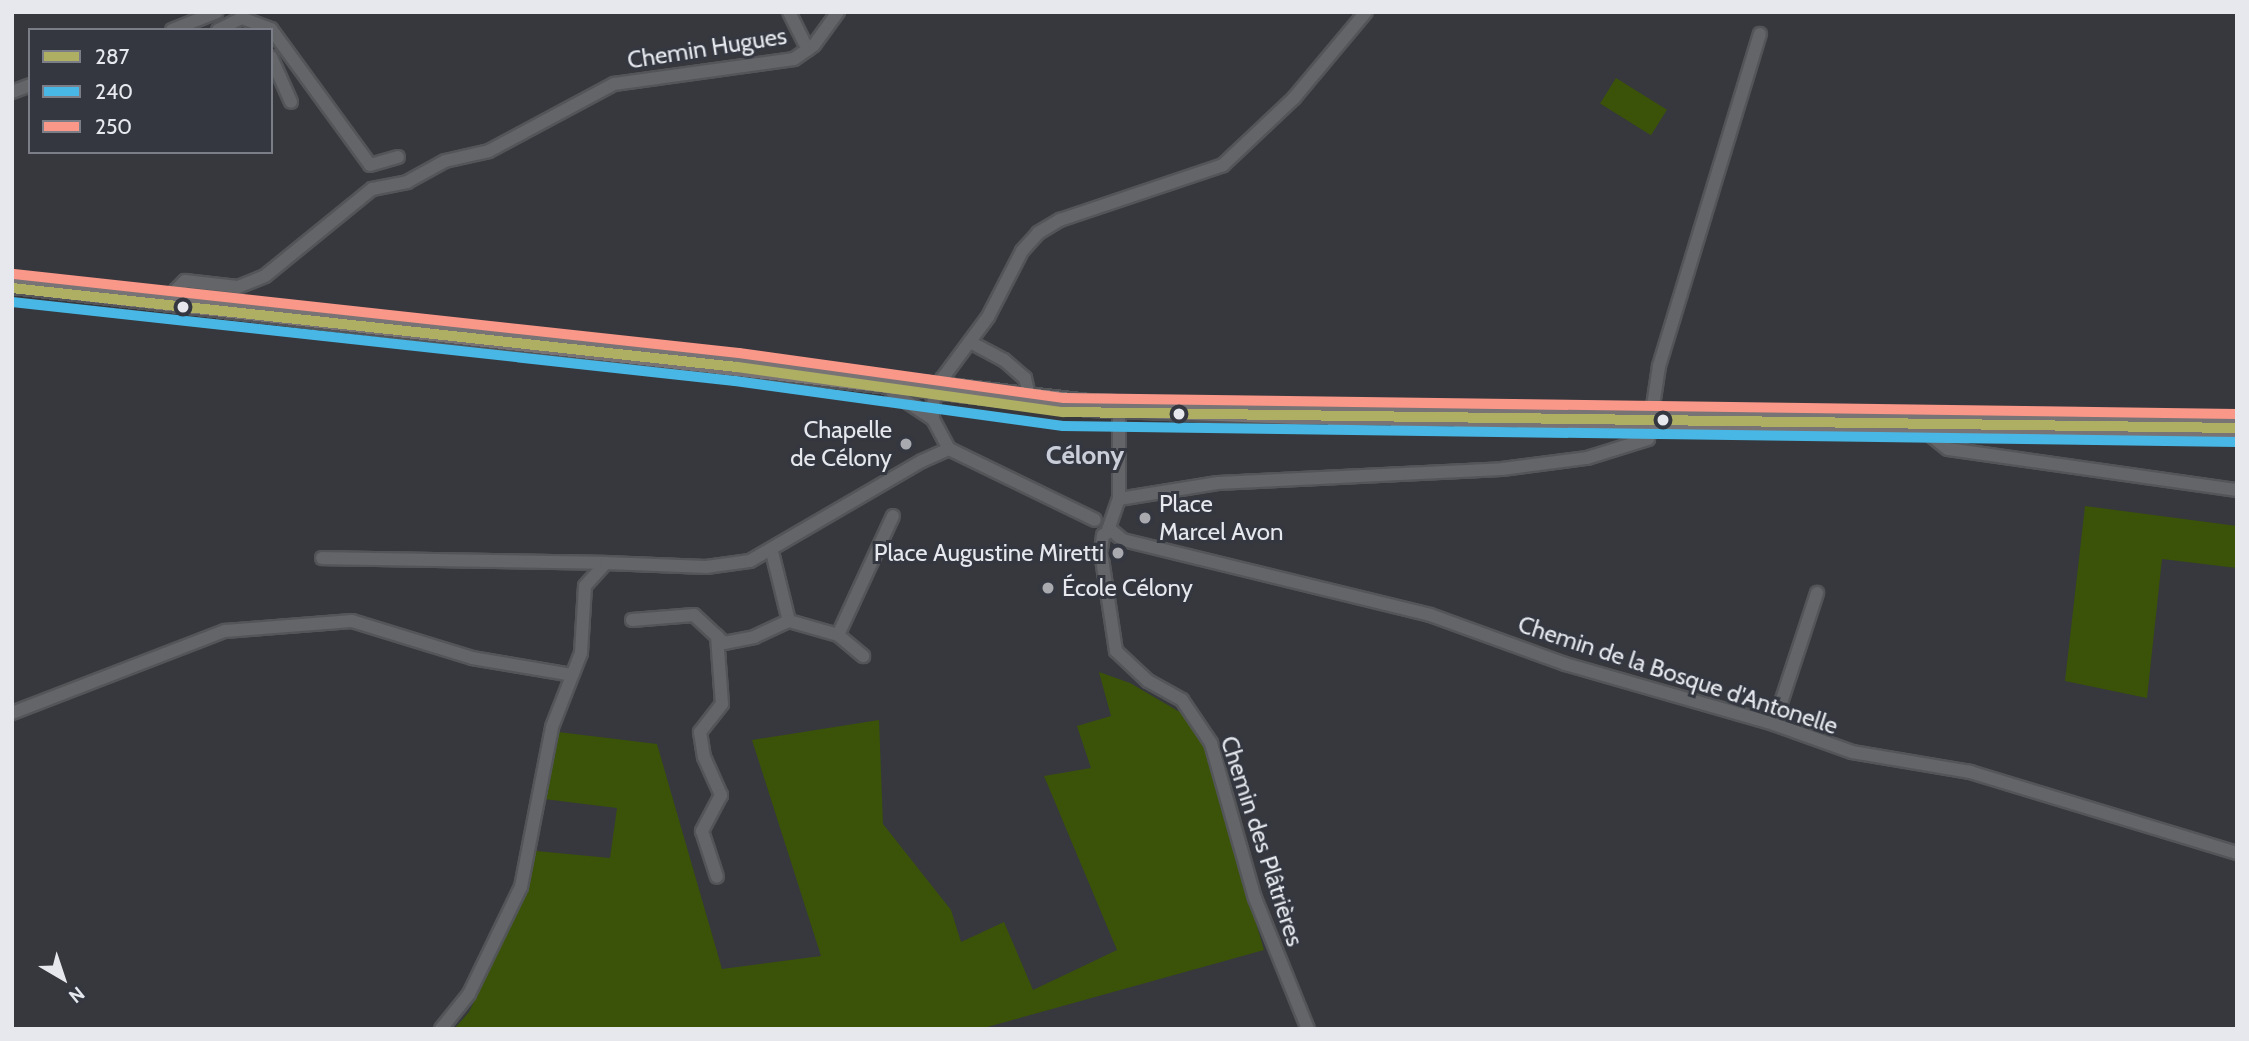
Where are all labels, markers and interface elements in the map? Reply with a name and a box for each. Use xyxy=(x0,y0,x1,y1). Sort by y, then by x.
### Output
street label: Chemin Hugues xyxy=(625,21,789,75)
legend xyxy=(28,28,273,154)
text: 287 xyxy=(95,44,129,69)
text: 240 xyxy=(95,79,133,104)
text: 250 xyxy=(95,114,132,139)
unlabelled marker xyxy=(176,300,190,314)
unlabelled marker xyxy=(1172,407,1186,421)
unlabelled marker xyxy=(1656,413,1670,427)
place label: Chapelle de Célony xyxy=(790,416,892,472)
marker: Chapelle de Célony xyxy=(898,436,914,452)
district label: Célony xyxy=(1046,440,1124,472)
place label: Place Marcel Avon xyxy=(1159,490,1283,546)
marker: Place Marcel Avon xyxy=(1137,510,1153,526)
place label: Place Augustine Miretti xyxy=(874,539,1104,567)
marker: Place Augustine Miretti xyxy=(1110,545,1126,561)
place label: École Célony xyxy=(1062,574,1193,602)
marker: École Célony xyxy=(1040,580,1056,596)
street label: Chemin de la Bosque d'Antonelle xyxy=(1514,610,1842,740)
street label: Chemin des Plâtrières xyxy=(1214,732,1310,950)
north arrow xyxy=(28,943,98,1013)
text: N xyxy=(64,982,89,1008)

